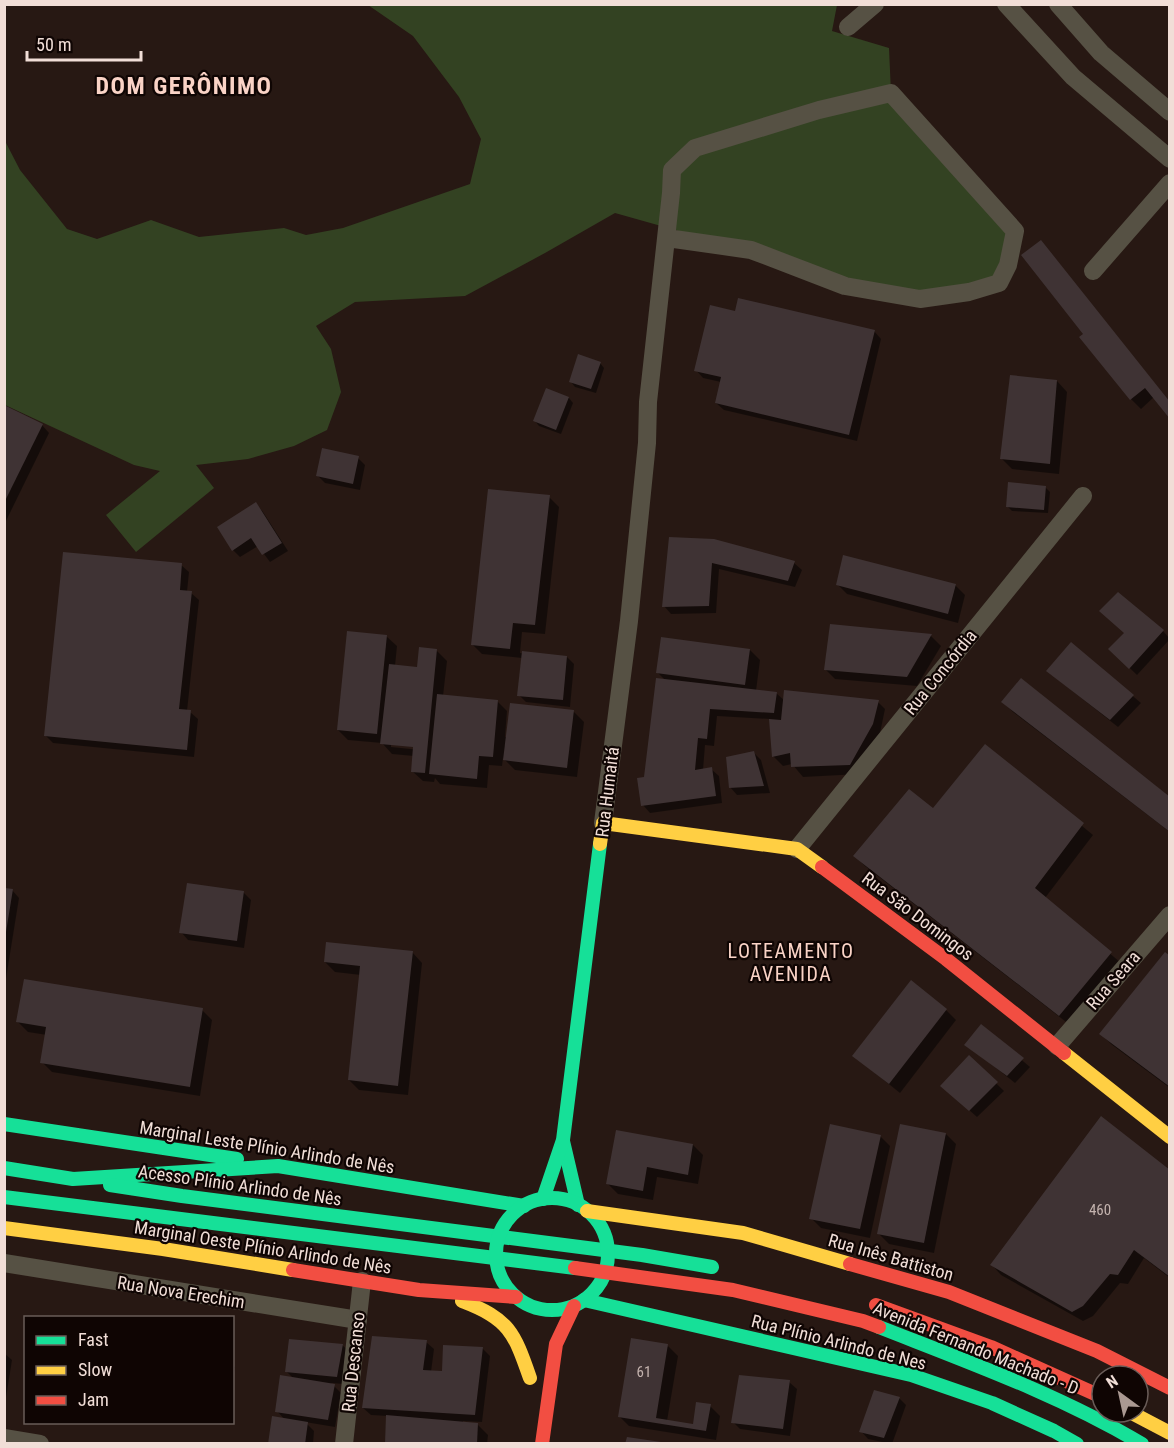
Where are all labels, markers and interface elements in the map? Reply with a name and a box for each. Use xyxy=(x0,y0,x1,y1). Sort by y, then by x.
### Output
scale bar xyxy=(27,24,141,62)
text: 50 m xyxy=(36,34,71,55)
district label: DOM GERÔNIMO xyxy=(95,72,273,100)
street label: Rua Concórdia xyxy=(899,625,981,719)
street label: Rua Humaitá xyxy=(591,745,623,839)
street label: Rua São Domingos xyxy=(858,867,978,965)
district label: LOTEAMENTO AVENIDA xyxy=(728,939,854,986)
street label: Rua Seara xyxy=(1082,946,1144,1014)
street label: Marginal Leste Plínio Arlindo de Nês xyxy=(138,1116,396,1178)
street label: Acesso Plínio Arlindo de Nês xyxy=(137,1160,343,1210)
house number: 460 xyxy=(1089,1201,1111,1219)
street label: Marginal Oeste Plínio Arlindo de Nês xyxy=(133,1216,393,1278)
street label: Rua Inês Battiston xyxy=(826,1229,956,1285)
street label: Rua Nova Erechim xyxy=(116,1272,246,1312)
street label: Avenida Fernando Machado - D xyxy=(870,1297,1082,1399)
street label: Rua Plínio Arlindo de Nes xyxy=(749,1310,929,1374)
street label: Rua Descanso xyxy=(337,1311,369,1413)
legend xyxy=(24,1316,234,1424)
text: Fast xyxy=(78,1329,109,1350)
text: Slow xyxy=(78,1359,113,1380)
house number: 61 xyxy=(637,1363,651,1381)
north arrow xyxy=(1090,1364,1150,1424)
text: N xyxy=(1103,1371,1121,1392)
text: Jam xyxy=(78,1389,109,1410)

